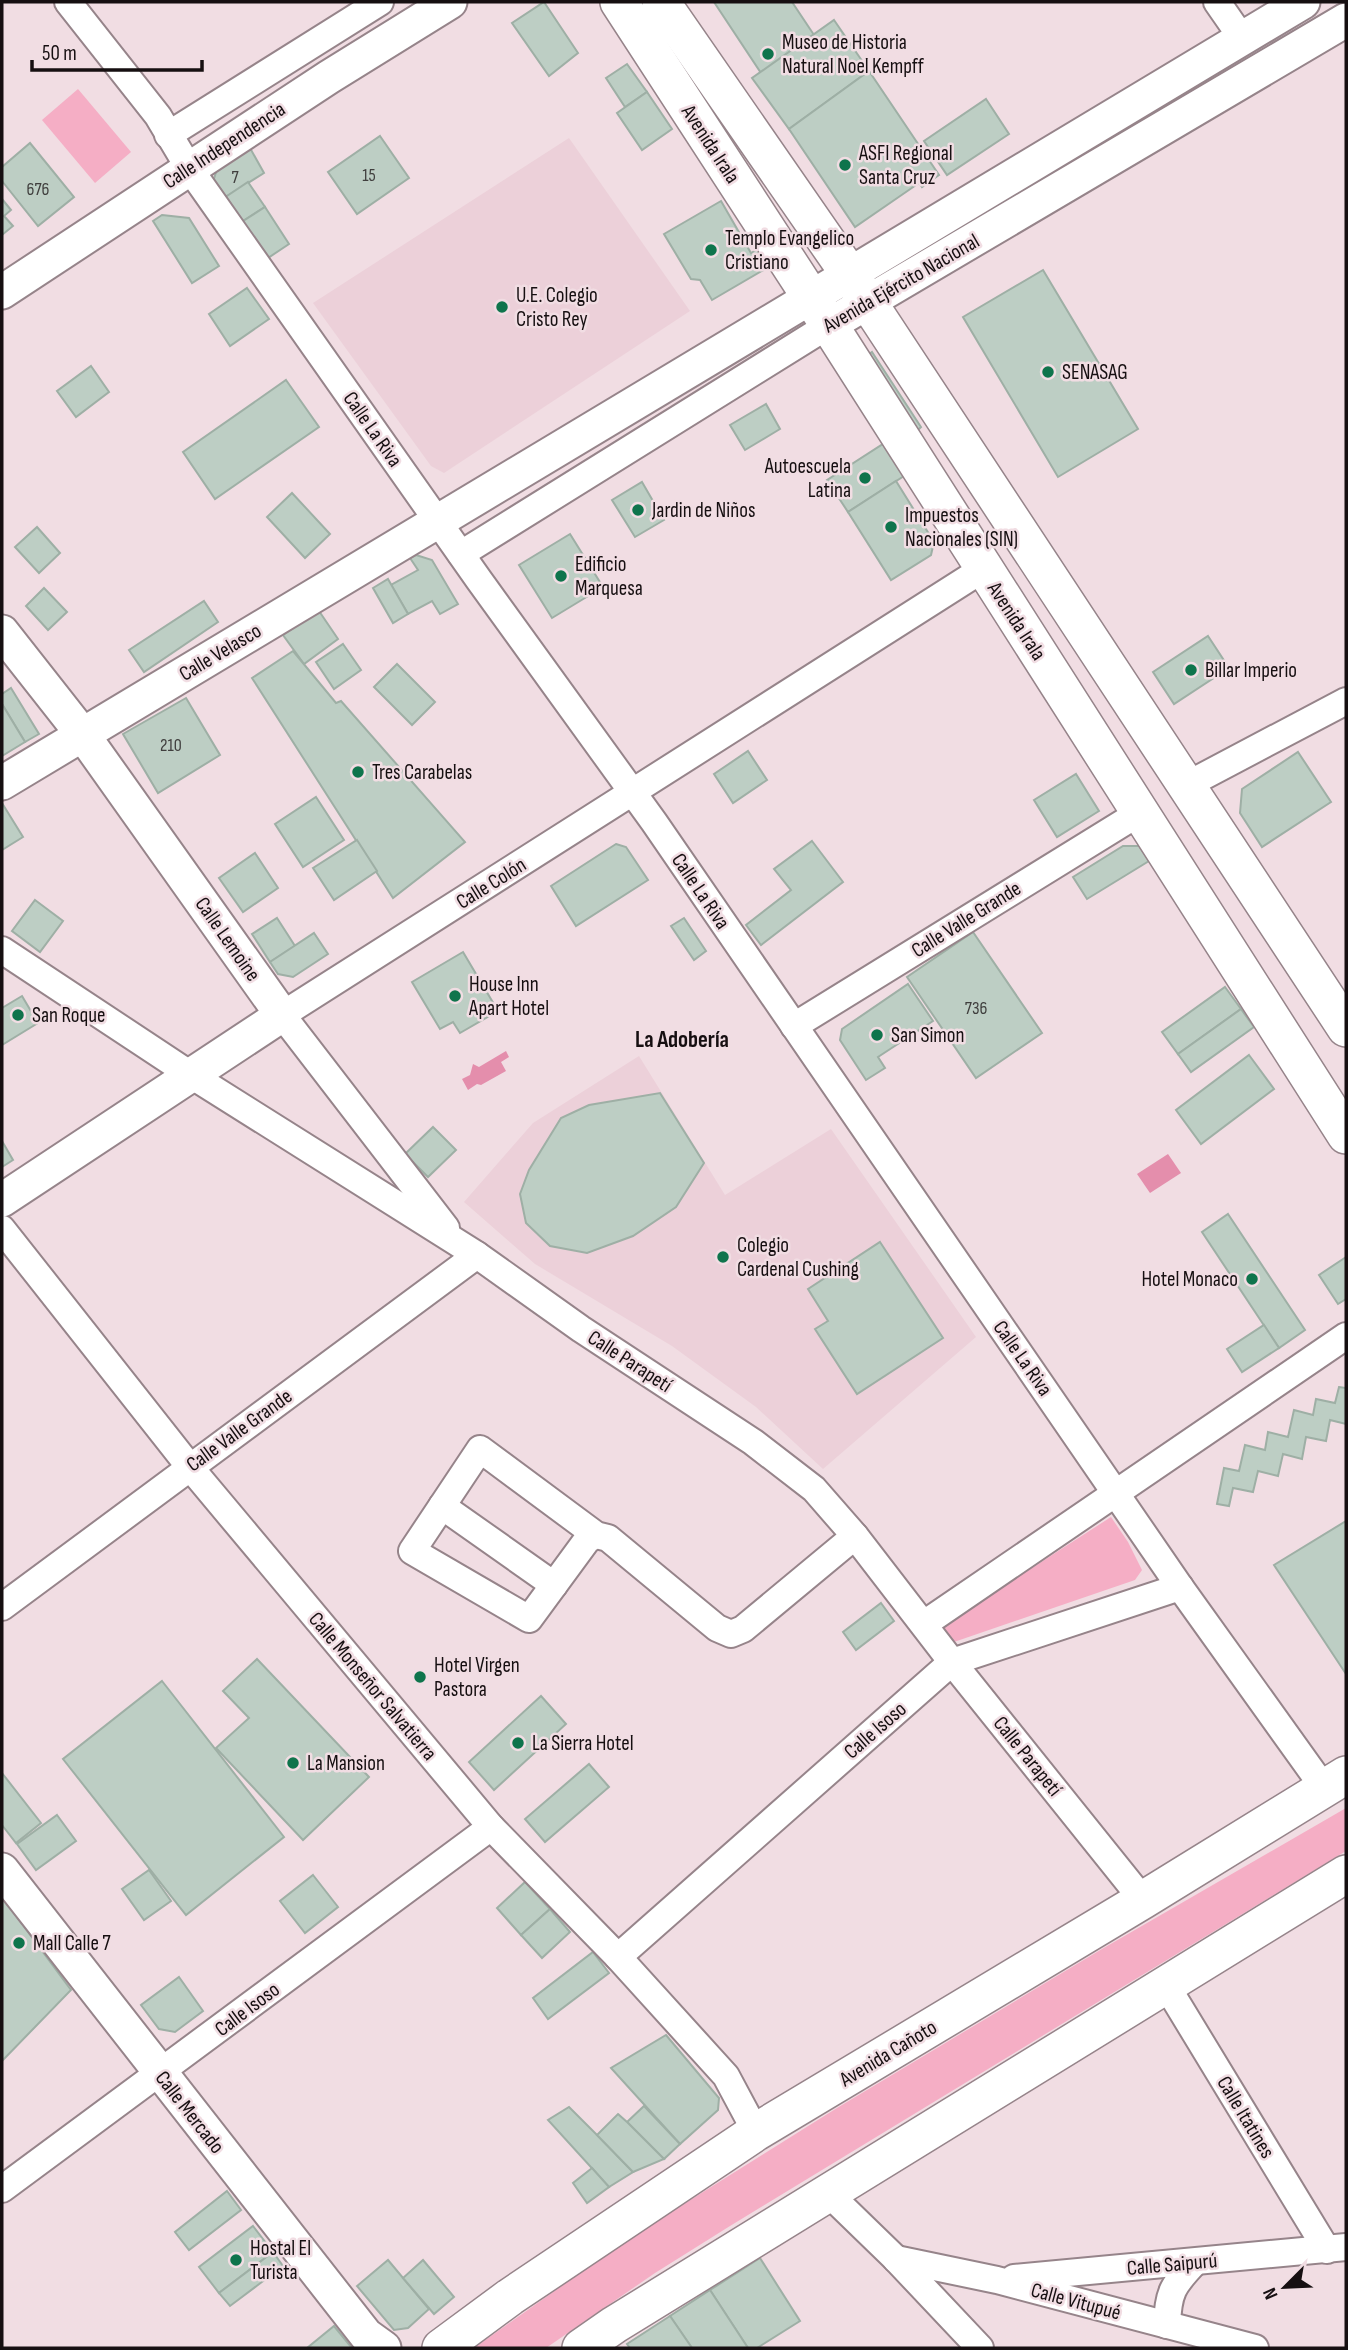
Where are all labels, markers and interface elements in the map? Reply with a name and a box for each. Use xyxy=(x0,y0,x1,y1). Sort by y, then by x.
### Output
scale bar xyxy=(32,28,201,72)
place label: Museo de Historia Natural Noel Kempff xyxy=(782,30,925,79)
text: 50 m xyxy=(42,41,77,66)
marker: Museo de Historia Natural Noel Kempff xyxy=(760,46,776,62)
street label: Calle Independencia xyxy=(158,97,290,194)
street label: Avenida Irala xyxy=(676,100,745,188)
place label: ASFI Regional Santa Cruz xyxy=(858,141,953,190)
marker: ASFI Regional Santa Cruz xyxy=(837,157,853,173)
house number: 15 xyxy=(362,165,376,186)
house number: 7 xyxy=(231,167,239,188)
house number: 676 xyxy=(27,179,50,200)
place label: Templo Evangelico Cristiano xyxy=(725,226,854,275)
street label: Avenida Ejército Nacional xyxy=(818,229,984,339)
marker: Templo Evangelico Cristiano xyxy=(703,242,719,258)
place label: U.E. Colegio Cristo Rey xyxy=(516,283,598,332)
marker: U.E. Colegio Cristo Rey xyxy=(494,299,510,315)
place label: SENASAG xyxy=(1062,360,1128,385)
marker: SENASAG xyxy=(1040,364,1056,380)
street label: Calle La Riva xyxy=(338,387,408,472)
place label: Autoescuela Latina xyxy=(764,454,851,503)
marker: Autoescuela Latina xyxy=(857,470,873,486)
place label: Jardin de Niños xyxy=(651,498,755,523)
marker: Jardin de Niños xyxy=(630,502,646,518)
place label: Impuestos Nacionales (SIN) xyxy=(905,503,1018,552)
marker: Impuestos Nacionales (SIN) xyxy=(883,519,899,535)
place label: Edificio Marquesa xyxy=(575,552,643,601)
marker: Edificio Marquesa xyxy=(553,568,569,584)
street label: Avenida Irala xyxy=(982,577,1051,665)
street label: Calle Velasco xyxy=(175,618,266,687)
place label: Billar Imperio xyxy=(1205,658,1297,683)
marker: Billar Imperio xyxy=(1183,662,1199,678)
house number: 210 xyxy=(160,735,182,756)
place label: Tres Carabelas xyxy=(372,760,472,785)
marker: Tres Carabelas xyxy=(350,764,366,780)
street label: Calle La Riva xyxy=(666,849,735,934)
street label: Calle Colón xyxy=(452,852,531,915)
street label: Calle Valle Grande xyxy=(907,876,1026,963)
street label: Calle Lemoine xyxy=(190,892,266,986)
place label: House Inn Apart Hotel xyxy=(468,972,549,1021)
marker: House Inn Apart Hotel xyxy=(447,988,463,1004)
house number: 736 xyxy=(965,998,987,1019)
place label: San Roque xyxy=(32,1003,106,1028)
marker: San Roque xyxy=(10,1007,26,1023)
place label: San Simon xyxy=(891,1023,964,1048)
district label: La Adobería xyxy=(635,1026,729,1054)
marker: San Simon xyxy=(869,1027,885,1043)
place label: Colegio Cardenal Cushing xyxy=(737,1233,859,1282)
marker: Colegio Cardenal Cushing xyxy=(715,1249,731,1265)
place label: Hotel Monaco xyxy=(1141,1267,1238,1292)
marker: Hotel Monaco xyxy=(1244,1271,1260,1287)
street label: Calle La Riva xyxy=(988,1316,1058,1401)
street label: Calle Parapetí xyxy=(583,1325,677,1398)
street label: Calle Valle Grande xyxy=(182,1384,297,1477)
street label: Calle Monseñor Salvatierra xyxy=(303,1607,442,1766)
place label: Hotel Virgen Pastora xyxy=(434,1653,520,1702)
marker: Hotel Virgen Pastora xyxy=(412,1669,428,1685)
street label: Calle Isoso xyxy=(839,1697,912,1764)
street label: Calle Parapetí xyxy=(988,1711,1067,1801)
place label: La Sierra Hotel xyxy=(532,1731,634,1756)
marker: La Sierra Hotel xyxy=(510,1735,526,1751)
place label: La Mansion xyxy=(307,1751,385,1776)
marker: La Mansion xyxy=(285,1755,301,1771)
place label: Mall Calle 7 xyxy=(33,1931,111,1956)
marker: Mall Calle 7 xyxy=(11,1935,27,1951)
street label: Calle Isoso xyxy=(210,1977,284,2042)
street label: Avenida Cañoto xyxy=(834,2015,941,2093)
street label: Calle Mercado xyxy=(150,2066,230,2159)
street label: Calle Itatines xyxy=(1211,2072,1280,2163)
place label: Hostal El Turista xyxy=(250,2236,311,2285)
street label: Calle Saipurú xyxy=(1126,2248,1218,2281)
marker: Hostal El Turista xyxy=(228,2252,244,2268)
north arrow xyxy=(1250,2252,1320,2322)
street label: Calle Vitupué xyxy=(1028,2278,1124,2325)
text: N xyxy=(1258,2284,1283,2303)

